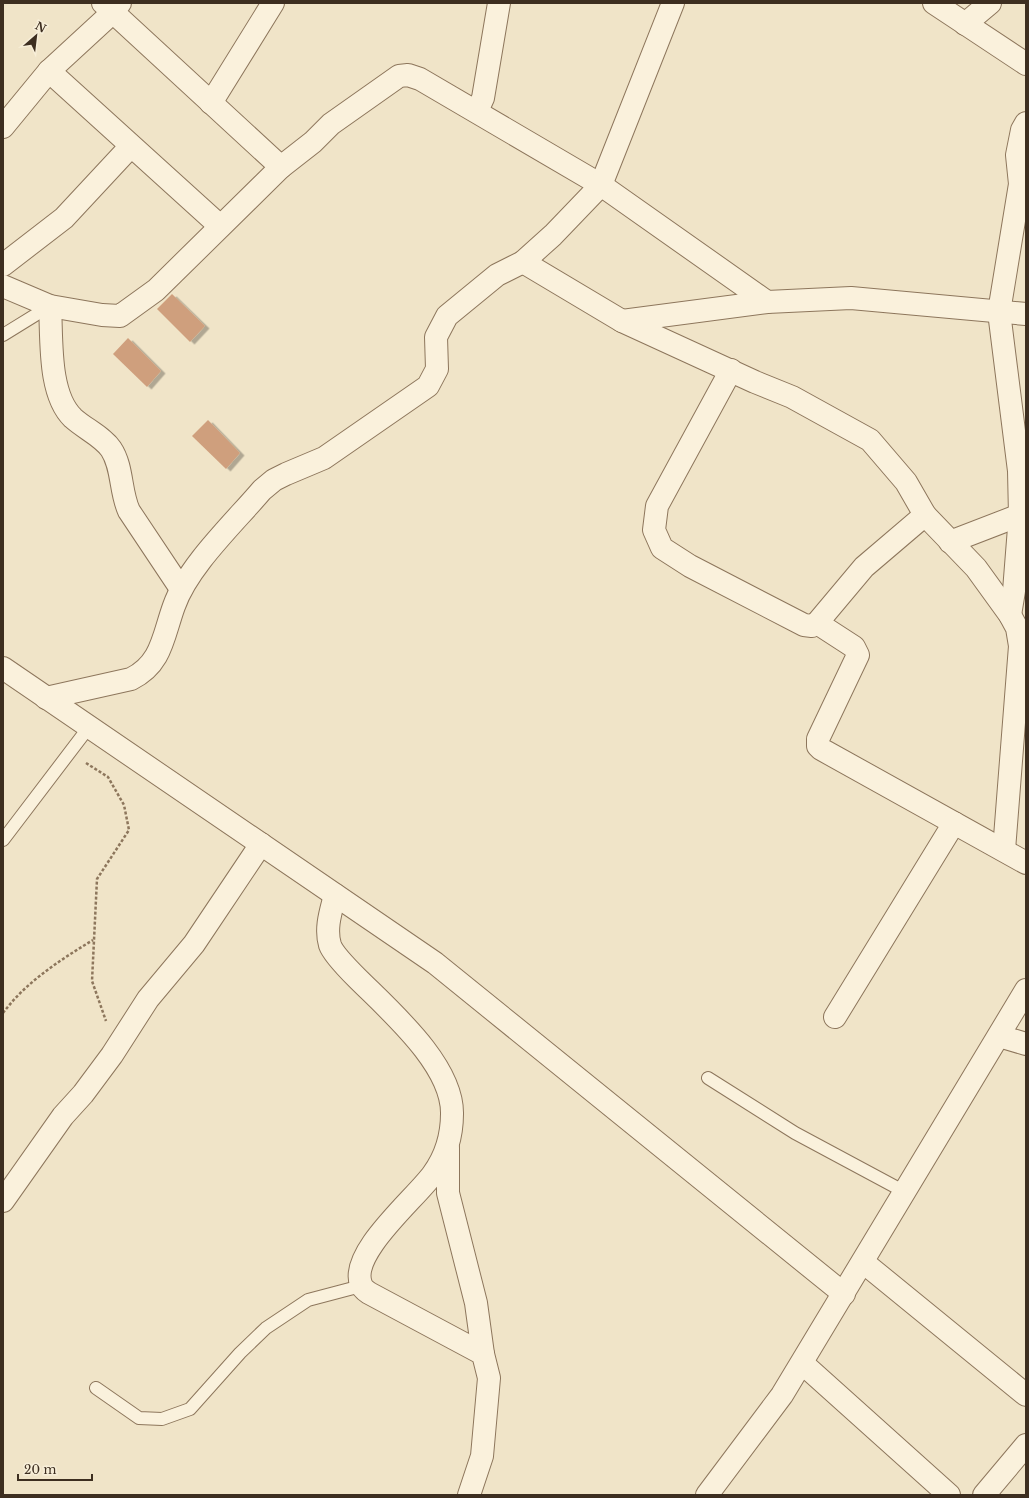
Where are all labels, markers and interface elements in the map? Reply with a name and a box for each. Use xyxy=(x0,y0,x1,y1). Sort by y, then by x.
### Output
north arrow xyxy=(16,16,56,56)
text: N xyxy=(33,19,49,36)
scale bar xyxy=(18,1456,92,1482)
text: 20 m xyxy=(24,1462,56,1477)

